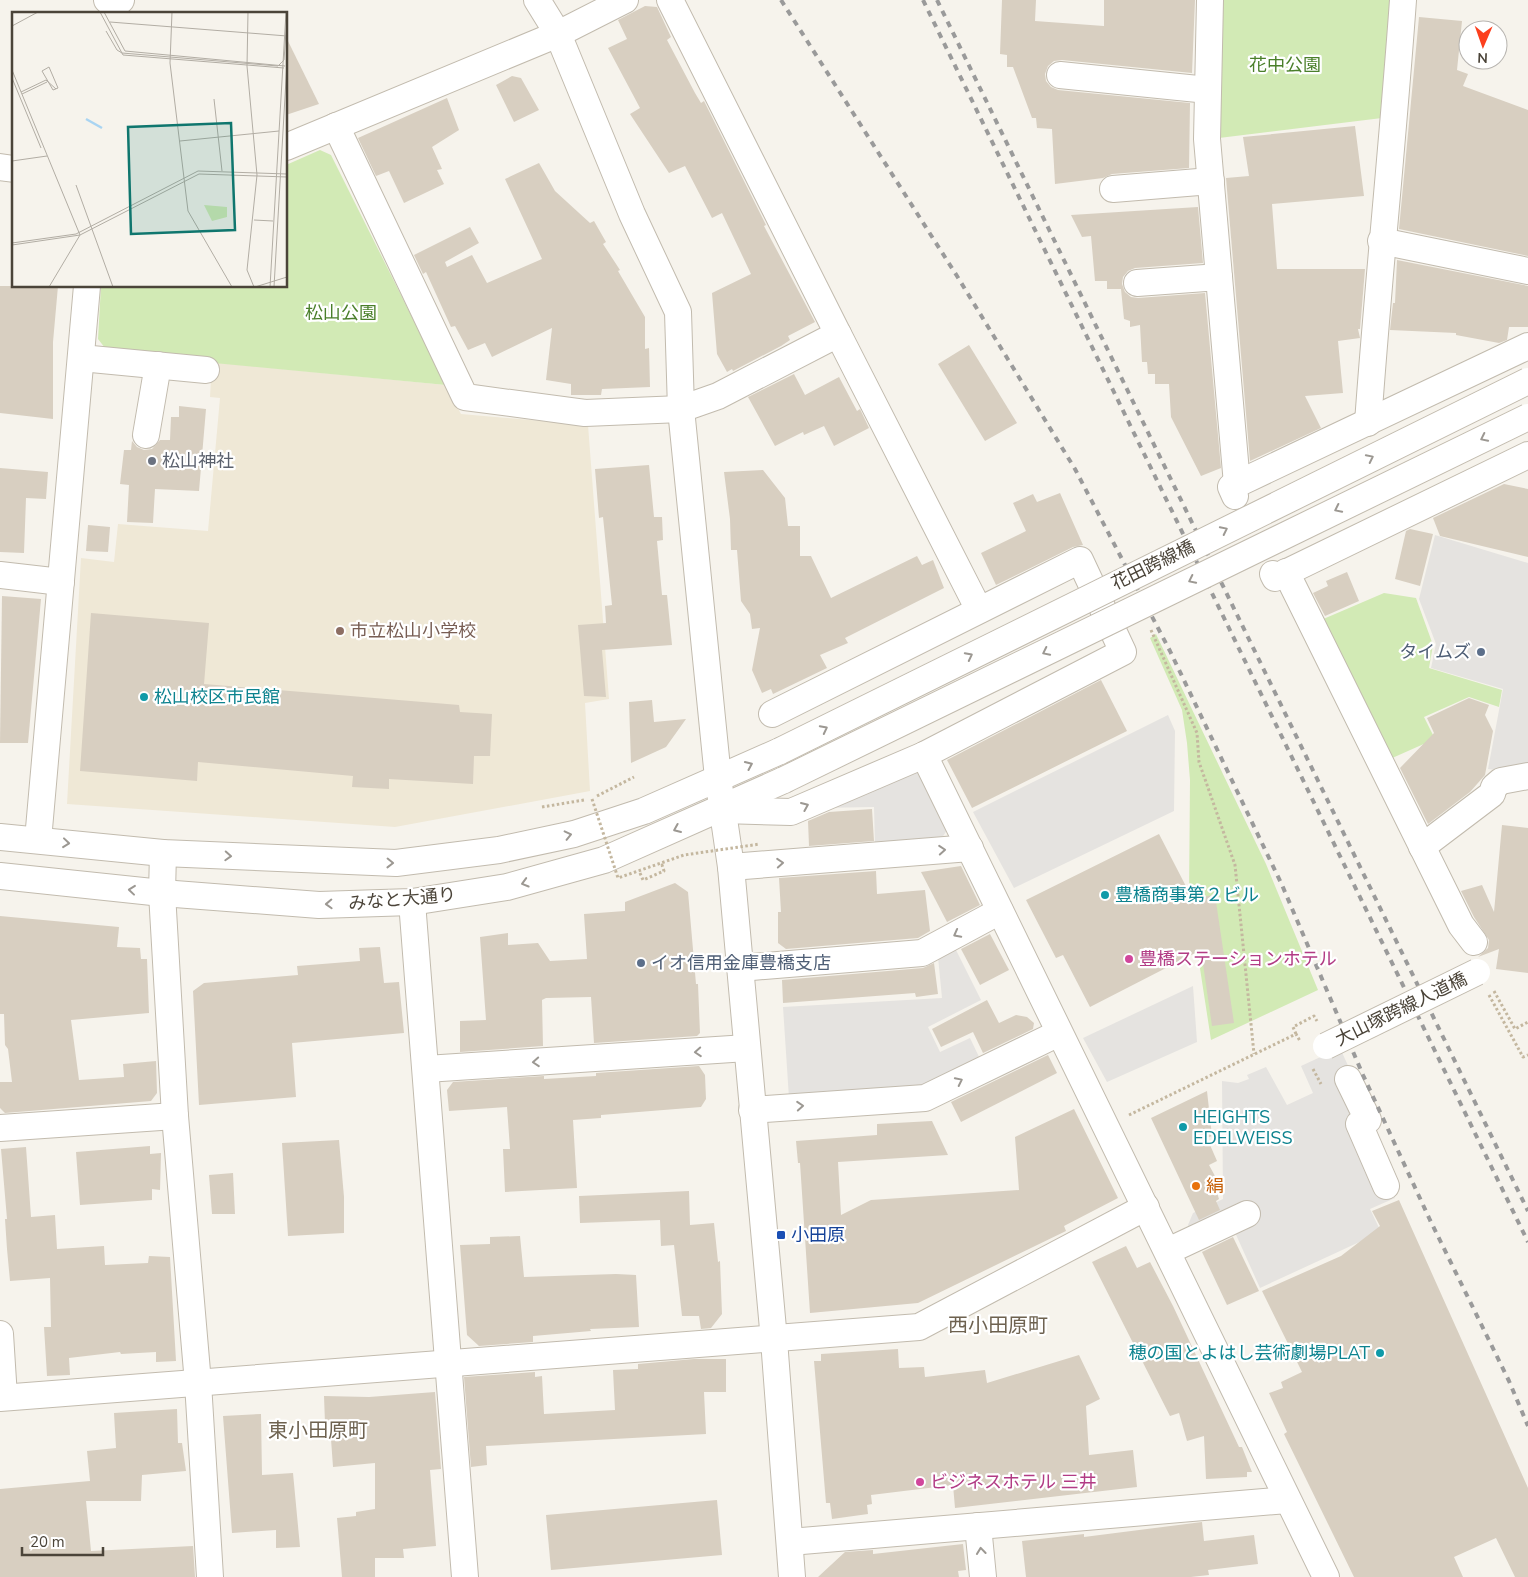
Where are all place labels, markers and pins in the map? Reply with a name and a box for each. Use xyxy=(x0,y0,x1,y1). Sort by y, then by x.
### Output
place label: 松山神社 xyxy=(162,449,234,473)
marker: 松山神社 xyxy=(146,455,158,467)
place label: 市立松山小学校 xyxy=(350,619,476,643)
marker: 市立松山小学校 xyxy=(334,625,346,637)
place label: タイムズ xyxy=(1399,640,1471,664)
marker: タイムズ xyxy=(1475,646,1487,658)
place label: 松山校区市民館 xyxy=(154,685,280,709)
marker: 松山校区市民館 xyxy=(138,691,150,703)
place label: 豊橋商事第２ビル xyxy=(1115,883,1259,907)
marker: 豊橋商事第２ビル xyxy=(1099,889,1111,901)
place label: 豊橋ステーションホテル xyxy=(1139,947,1337,971)
place label: イオ信用金庫豊橋支店 xyxy=(651,951,831,975)
marker: 豊橋ステーションホテル xyxy=(1123,953,1135,965)
marker: イオ信用金庫豊橋支店 xyxy=(635,957,647,969)
place label: HEIGHTS EDELWEISS xyxy=(1193,1105,1292,1150)
marker: HEIGHTS EDELWEISS xyxy=(1177,1121,1189,1133)
place label: 絹 xyxy=(1206,1174,1224,1198)
marker: 絹 xyxy=(1190,1180,1202,1192)
place label: 小田原 xyxy=(791,1223,845,1247)
marker: 小田原 xyxy=(775,1229,787,1241)
place label: 穂の国とよはし芸術劇場PLAT xyxy=(1129,1341,1370,1365)
marker: 穂の国とよはし芸術劇場PLAT xyxy=(1374,1347,1386,1359)
place label: ビジネスホテル 三井 xyxy=(930,1470,1097,1494)
marker: ビジネスホテル 三井 xyxy=(914,1476,926,1488)

